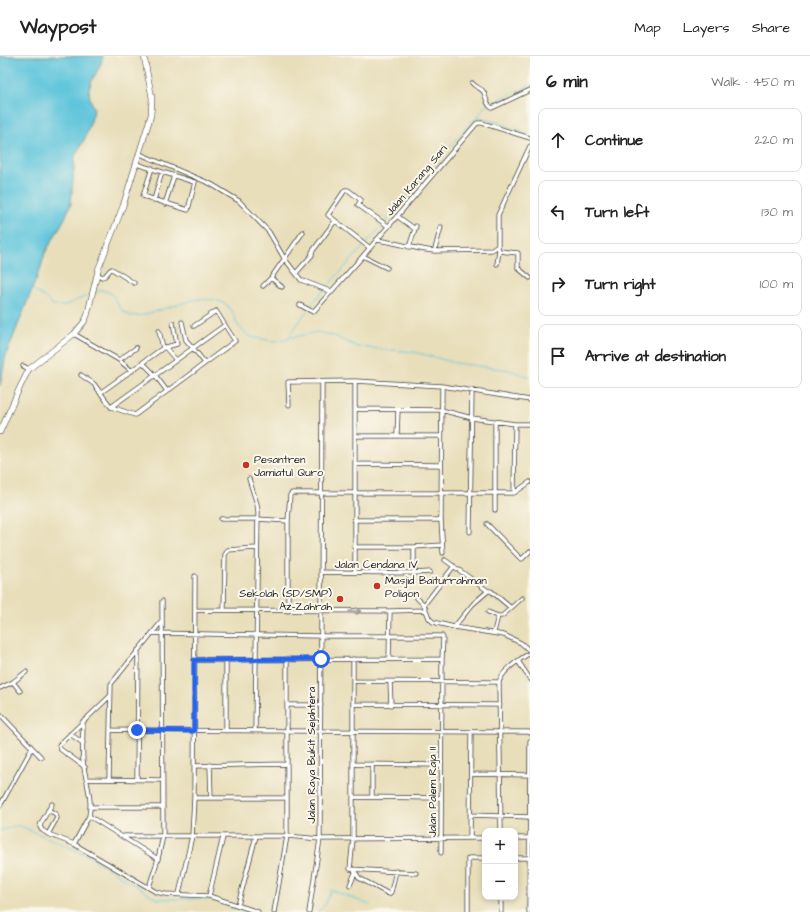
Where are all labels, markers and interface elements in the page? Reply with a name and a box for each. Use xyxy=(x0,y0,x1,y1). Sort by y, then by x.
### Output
text: Waypost xyxy=(20,14,96,41)
text: Map xyxy=(634,18,661,38)
text: Layers xyxy=(683,18,730,38)
text: Share xyxy=(752,18,790,38)
text: 6 min xyxy=(546,70,588,94)
text: Walk · 450 m xyxy=(711,73,794,91)
icon: ahead xyxy=(547,129,569,151)
text: Continue xyxy=(585,130,643,151)
text: 220 m xyxy=(755,131,793,149)
street label: Jalan Karang Sari xyxy=(382,141,452,220)
icon: left xyxy=(547,201,569,223)
text: Turn left xyxy=(585,202,649,223)
text: 130 m xyxy=(761,203,793,221)
icon: right xyxy=(547,273,569,295)
text: Turn right xyxy=(585,274,656,295)
text: 100 m xyxy=(760,275,793,293)
icon: arrive xyxy=(547,345,569,367)
text: Arrive at destination xyxy=(585,346,726,367)
place label: Pesantren Jamiatul Quro xyxy=(254,452,324,480)
marker: Pesantren Jamiatul Quro xyxy=(241,460,251,470)
street label: Jalan Cendana IV xyxy=(334,557,418,572)
place label: Masjid Baiturrahman Poligon xyxy=(385,573,487,602)
marker: Masjid Baiturrahman Poligon xyxy=(372,581,382,591)
place label: Sekolah (SD/SMP) Az-Zahrah xyxy=(239,586,333,614)
marker: Sekolah (SD/SMP) Az-Zahrah xyxy=(335,594,345,604)
one-way arrow xyxy=(348,607,361,615)
route start xyxy=(312,650,330,668)
street label: Jalan Raya Bukit Sejahtera xyxy=(304,686,320,823)
route end xyxy=(128,721,146,739)
street label: Jalan Palem Raja II xyxy=(425,746,440,837)
map controls xyxy=(482,828,518,900)
button: + xyxy=(482,828,518,864)
button: − xyxy=(482,864,518,900)

